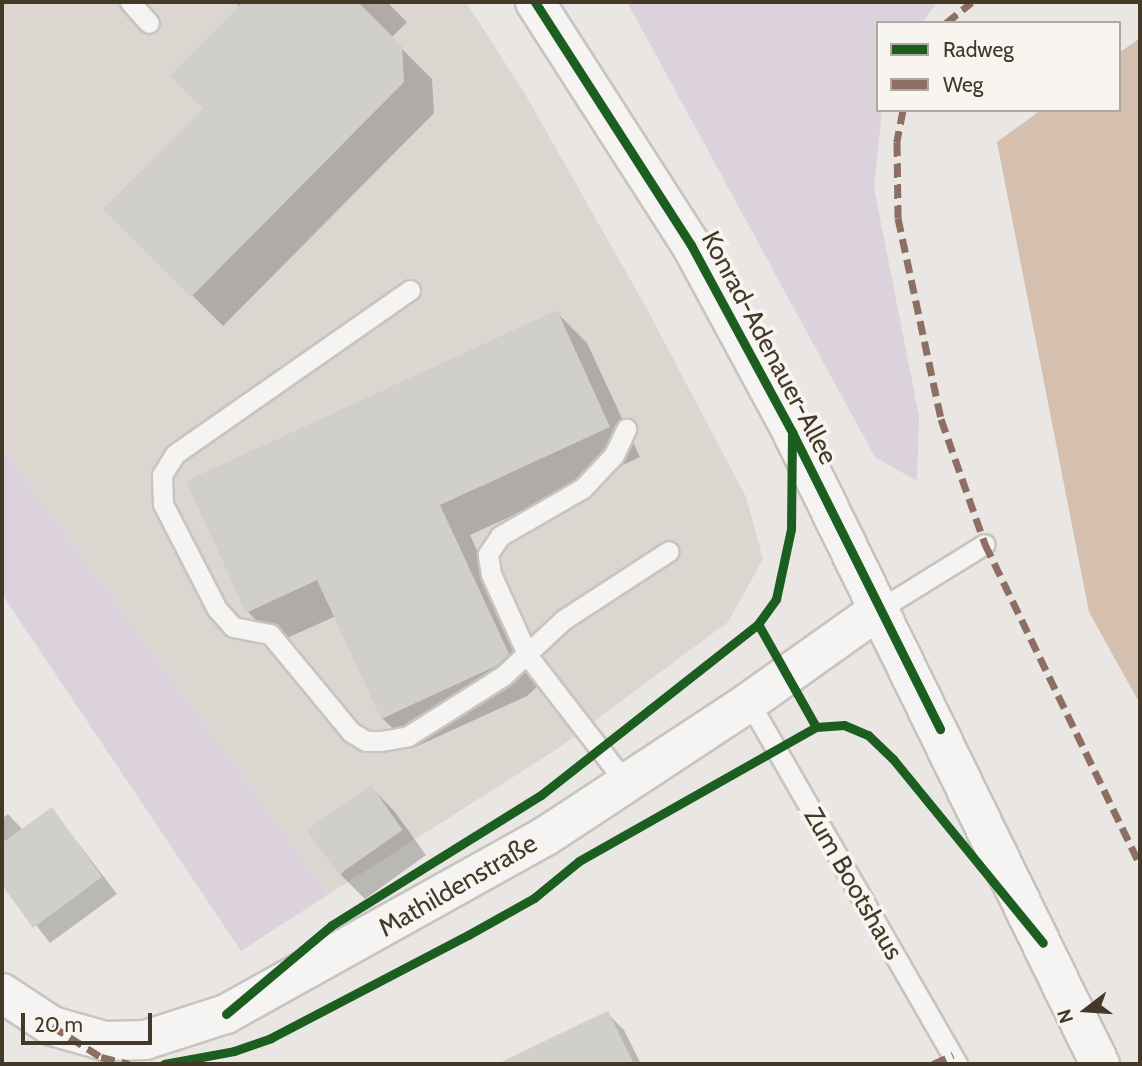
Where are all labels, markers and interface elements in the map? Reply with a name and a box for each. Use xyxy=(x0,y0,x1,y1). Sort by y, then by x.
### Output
legend xyxy=(876,21,1121,112)
text: Radweg xyxy=(943,37,1014,62)
text: Weg xyxy=(943,72,983,97)
street label: Konrad-Adenauer-Allee xyxy=(694,226,844,470)
street label: Zum Bootshaus xyxy=(797,803,909,965)
street label: Mathildenstraße xyxy=(373,828,543,944)
north arrow xyxy=(1051,975,1121,1045)
scale bar xyxy=(24,1000,156,1044)
text: N xyxy=(1052,1006,1078,1026)
text: 20 m xyxy=(34,1012,83,1037)

